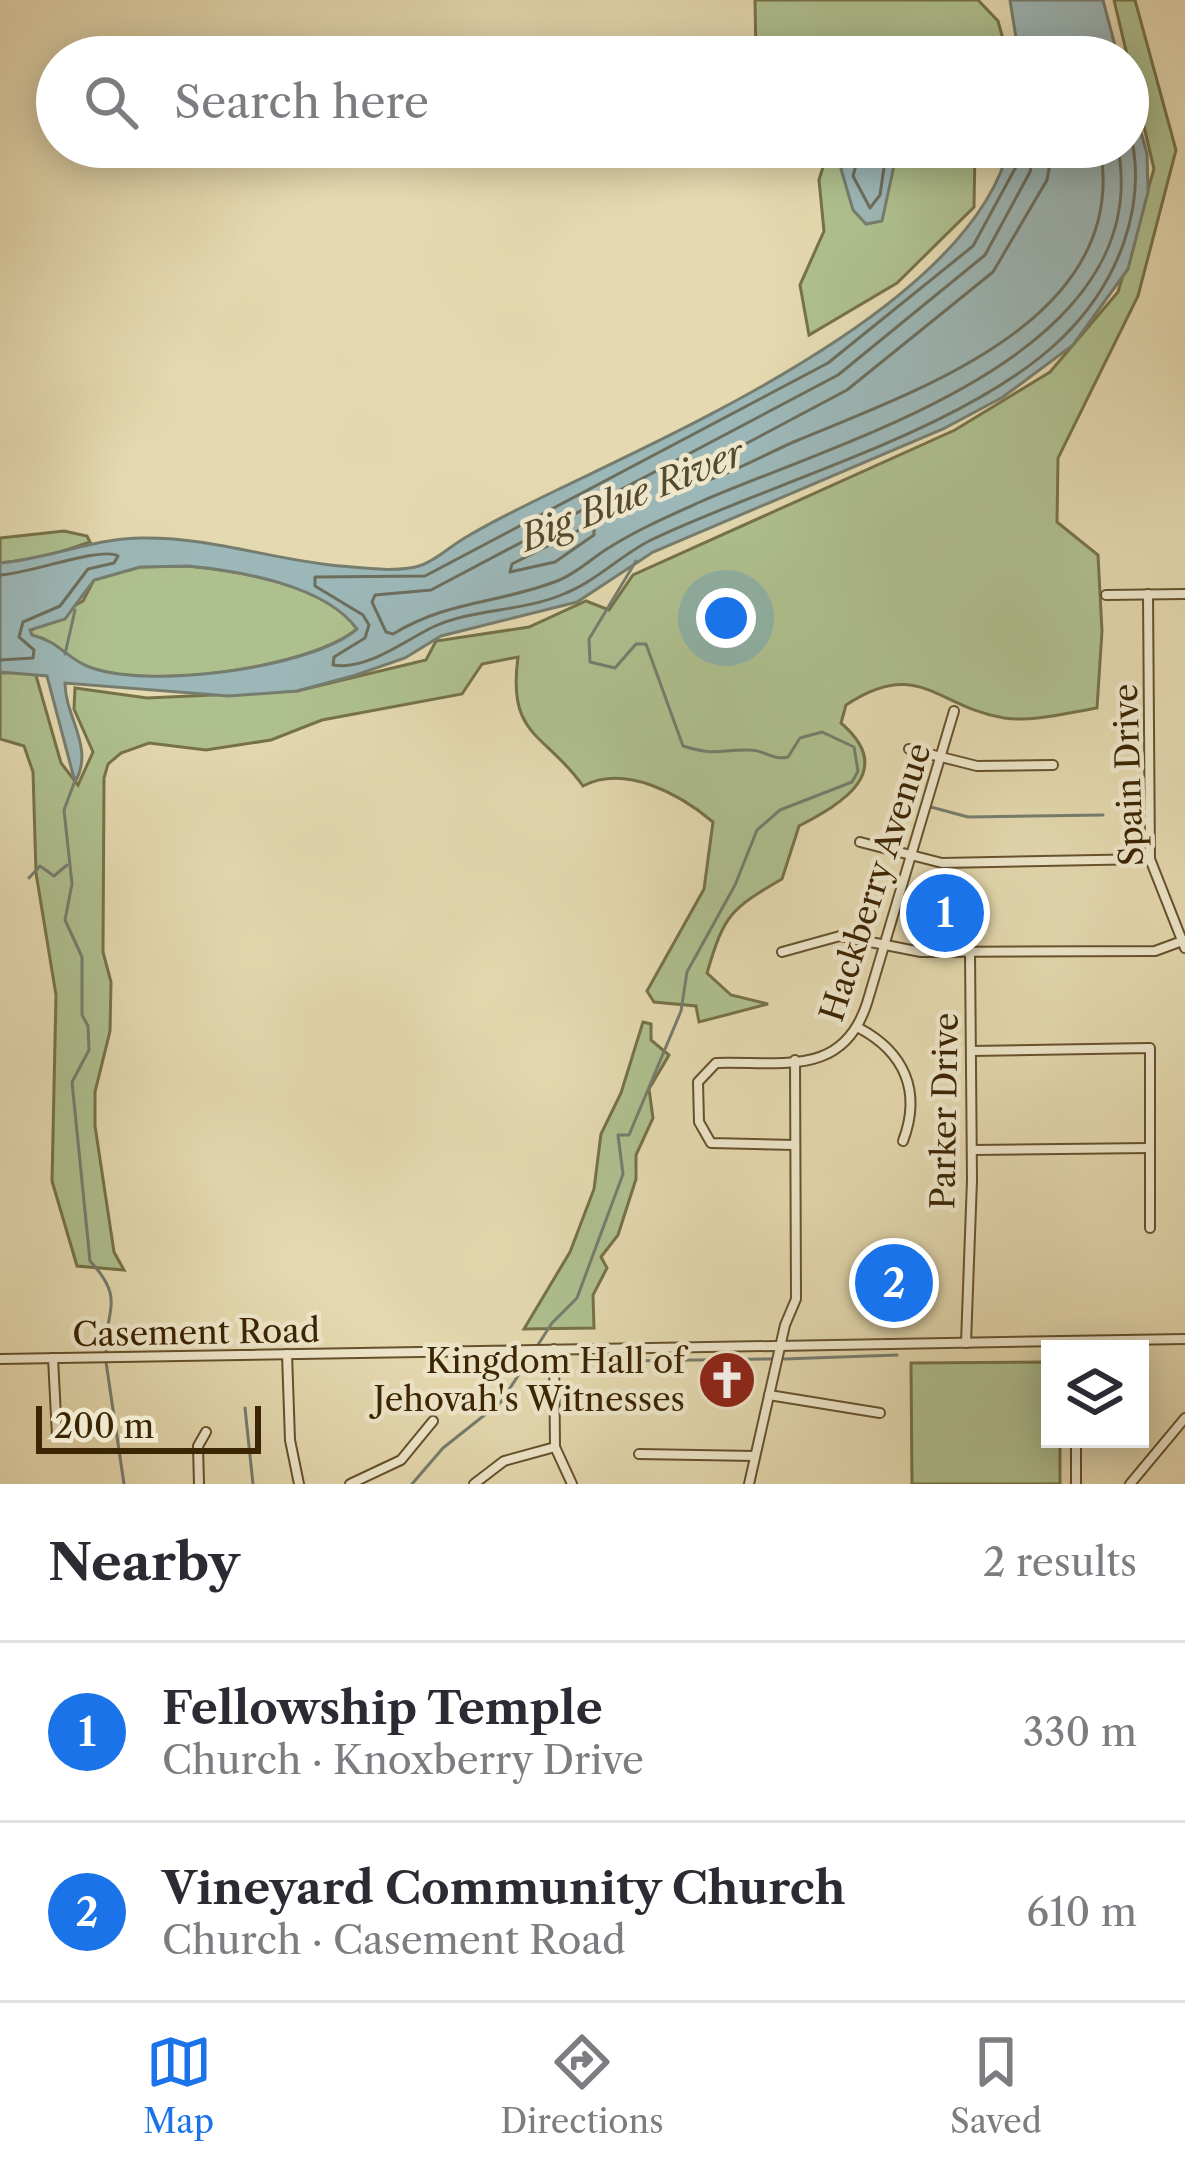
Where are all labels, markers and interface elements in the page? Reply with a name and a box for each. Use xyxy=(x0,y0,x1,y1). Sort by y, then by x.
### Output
search box xyxy=(36,36,1149,168)
icon: search xyxy=(78,69,144,135)
text: Search here xyxy=(174,74,429,130)
water label: Big Blue River xyxy=(511,429,753,561)
your location xyxy=(696,588,756,648)
street label: Spain Drive xyxy=(1105,683,1152,867)
street label: Hackberry Avenue xyxy=(811,738,940,1026)
pin: 1 xyxy=(906,868,984,958)
street label: Parker Drive xyxy=(922,1012,967,1210)
pin: 2 xyxy=(855,1238,933,1328)
street label: Casement Road xyxy=(72,1310,320,1355)
map controls xyxy=(1041,1340,1149,1448)
button: layers xyxy=(1041,1340,1149,1448)
place label: Kingdom Hall of Jehovah's Witnesses xyxy=(368,1341,689,1420)
church icon: Kingdom Hall of Jehovah's Witnesses xyxy=(696,1349,758,1411)
scale bar xyxy=(36,1400,261,1453)
text: 200 m xyxy=(54,1406,154,1447)
text: Nearby xyxy=(48,1531,240,1593)
text: 2 results xyxy=(983,1538,1137,1586)
text: Fellowship Temple xyxy=(162,1680,603,1736)
text: 1 xyxy=(78,1708,96,1756)
text: 330 m xyxy=(1023,1708,1137,1756)
text: Church · Knoxberry Drive xyxy=(162,1736,644,1784)
text: Vineyard Community Church xyxy=(162,1860,845,1916)
text: 2 xyxy=(75,1888,99,1936)
text: 610 m xyxy=(1026,1888,1137,1936)
text: Church · Casement Road xyxy=(162,1916,626,1964)
tab: Map xyxy=(143,2029,214,2142)
tab: Directions xyxy=(501,2029,664,2142)
tab: Saved xyxy=(950,2029,1042,2142)

